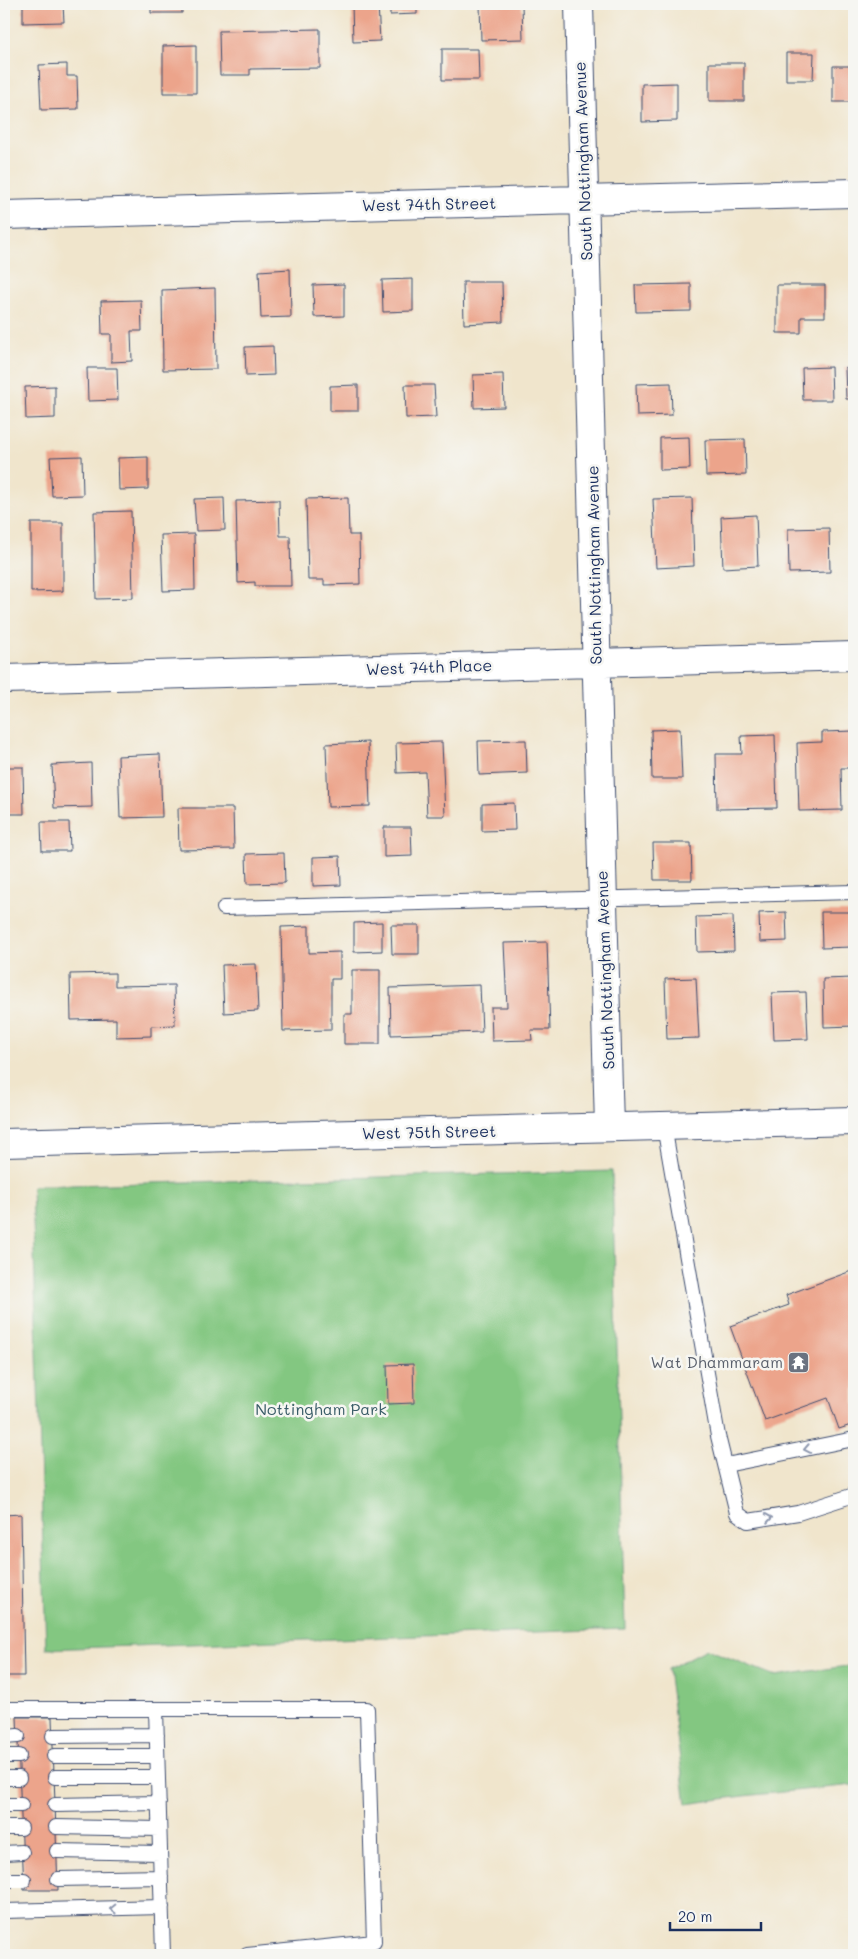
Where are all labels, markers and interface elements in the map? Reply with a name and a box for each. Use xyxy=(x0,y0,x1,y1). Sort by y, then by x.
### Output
street label: South Nottingham Avenue xyxy=(569,61,596,261)
street label: West 74th Street xyxy=(362,192,496,215)
street label: South Nottingham Avenue xyxy=(581,465,606,665)
street label: West 74th Place xyxy=(365,654,493,679)
street label: South Nottingham Avenue xyxy=(591,870,618,1070)
street label: West 75th Street xyxy=(362,1120,496,1143)
temple icon: Wat Dhammaram xyxy=(787,1350,811,1374)
place label: Wat Dhammaram xyxy=(651,1351,783,1372)
park label: Nottingham Park xyxy=(255,1398,387,1419)
one-way arrow xyxy=(802,1443,811,1454)
one-way arrow xyxy=(765,1513,773,1524)
scale bar xyxy=(670,1899,762,1931)
one-way arrow xyxy=(109,1903,117,1914)
text: 20 m xyxy=(678,1906,712,1926)

